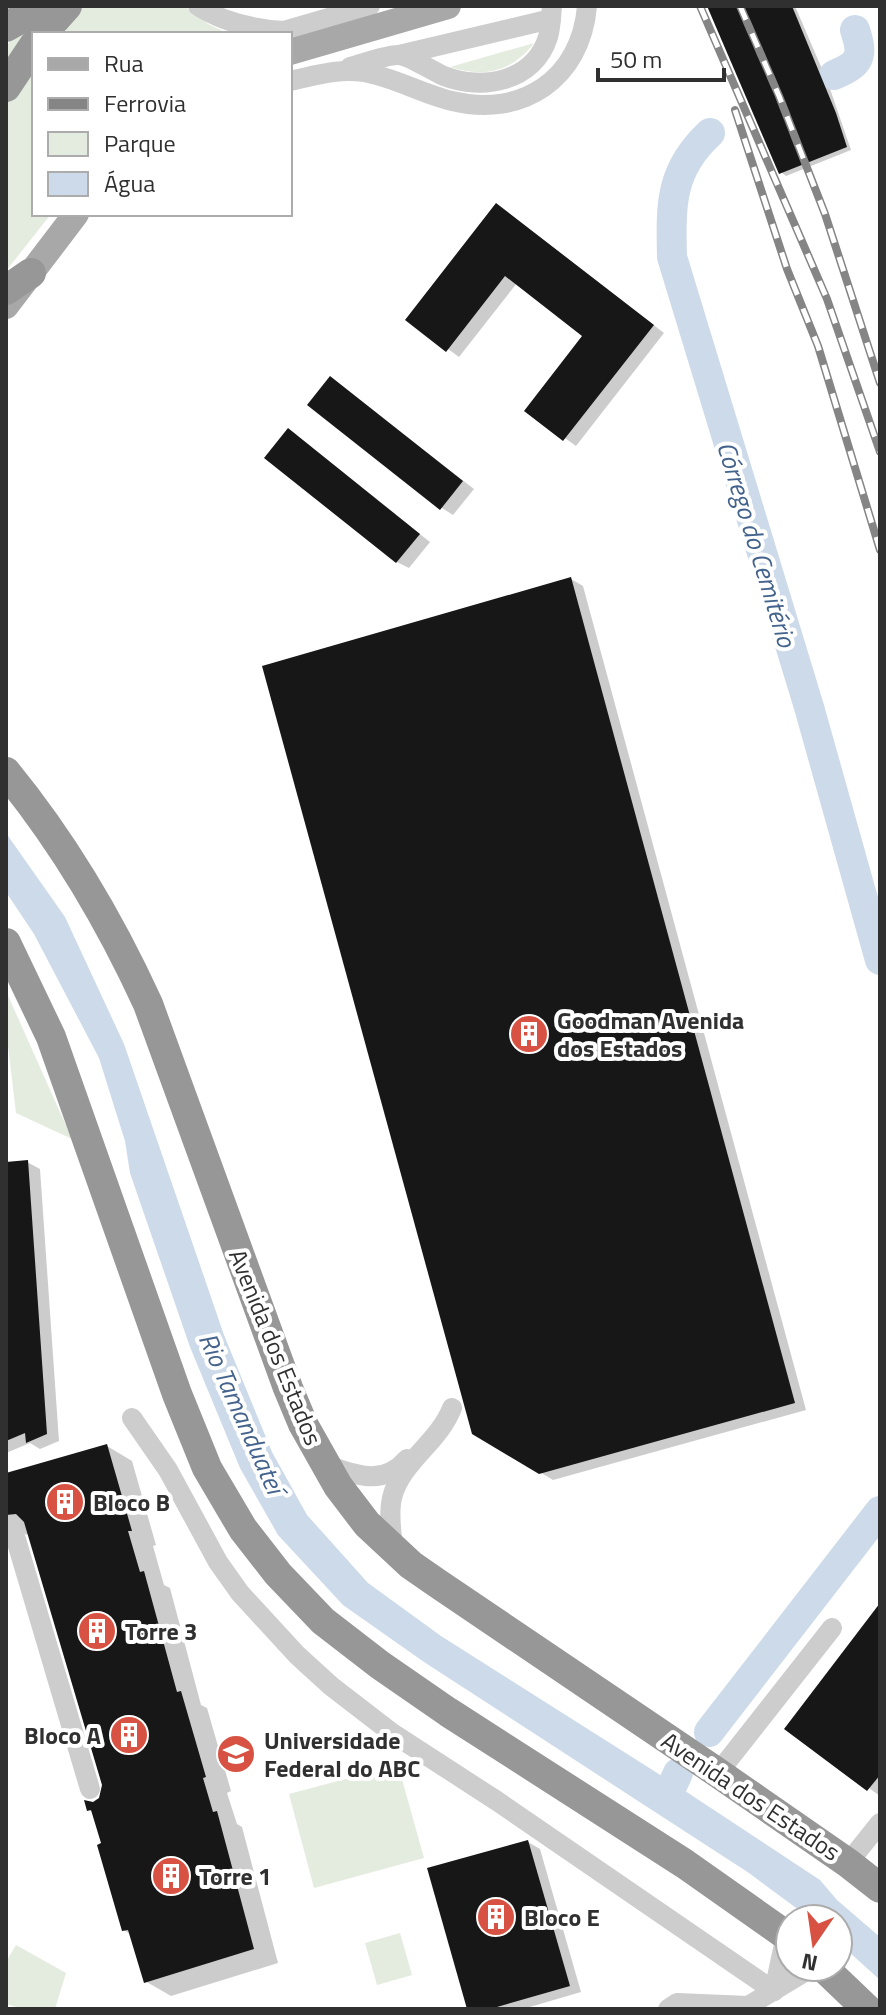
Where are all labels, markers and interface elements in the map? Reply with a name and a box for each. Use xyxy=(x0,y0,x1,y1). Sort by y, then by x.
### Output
legend xyxy=(32,32,292,216)
scale bar xyxy=(598,32,724,82)
text: 50 m xyxy=(610,41,662,77)
text: Rua xyxy=(104,45,143,81)
text: Ferrovia xyxy=(104,85,186,121)
text: Parque xyxy=(104,125,176,161)
text: Água xyxy=(104,165,155,201)
water label: Córrego do Cemitério xyxy=(707,436,807,653)
place label: Goodman Avenida dos Estados xyxy=(557,1002,744,1066)
building icon: Goodman Avenida dos Estados xyxy=(508,1013,550,1055)
street label: Avenida dos Estados xyxy=(220,1244,332,1450)
water label: Rio Tamanduateí xyxy=(189,1326,297,1505)
building icon: Bloco B xyxy=(44,1481,86,1523)
place label: Bloco B xyxy=(93,1484,170,1520)
building icon: Torre 3 xyxy=(76,1610,118,1652)
place label: Torre 3 xyxy=(125,1613,198,1649)
building icon: Bloco A xyxy=(108,1714,150,1756)
place label: Bloco A xyxy=(24,1717,102,1753)
place label: Universidade Federal do ABC xyxy=(264,1722,420,1786)
street label: Avenida dos Estados xyxy=(654,1723,848,1869)
school or university icon: Universidade Federal do ABC xyxy=(215,1733,257,1775)
building icon: Torre 1 xyxy=(150,1855,192,1897)
place label: Torre 1 xyxy=(199,1858,272,1894)
building icon: Bloco E xyxy=(475,1896,517,1938)
place label: Bloco E xyxy=(524,1899,600,1935)
north arrow xyxy=(774,1903,854,1983)
text: N xyxy=(798,1944,821,1981)

